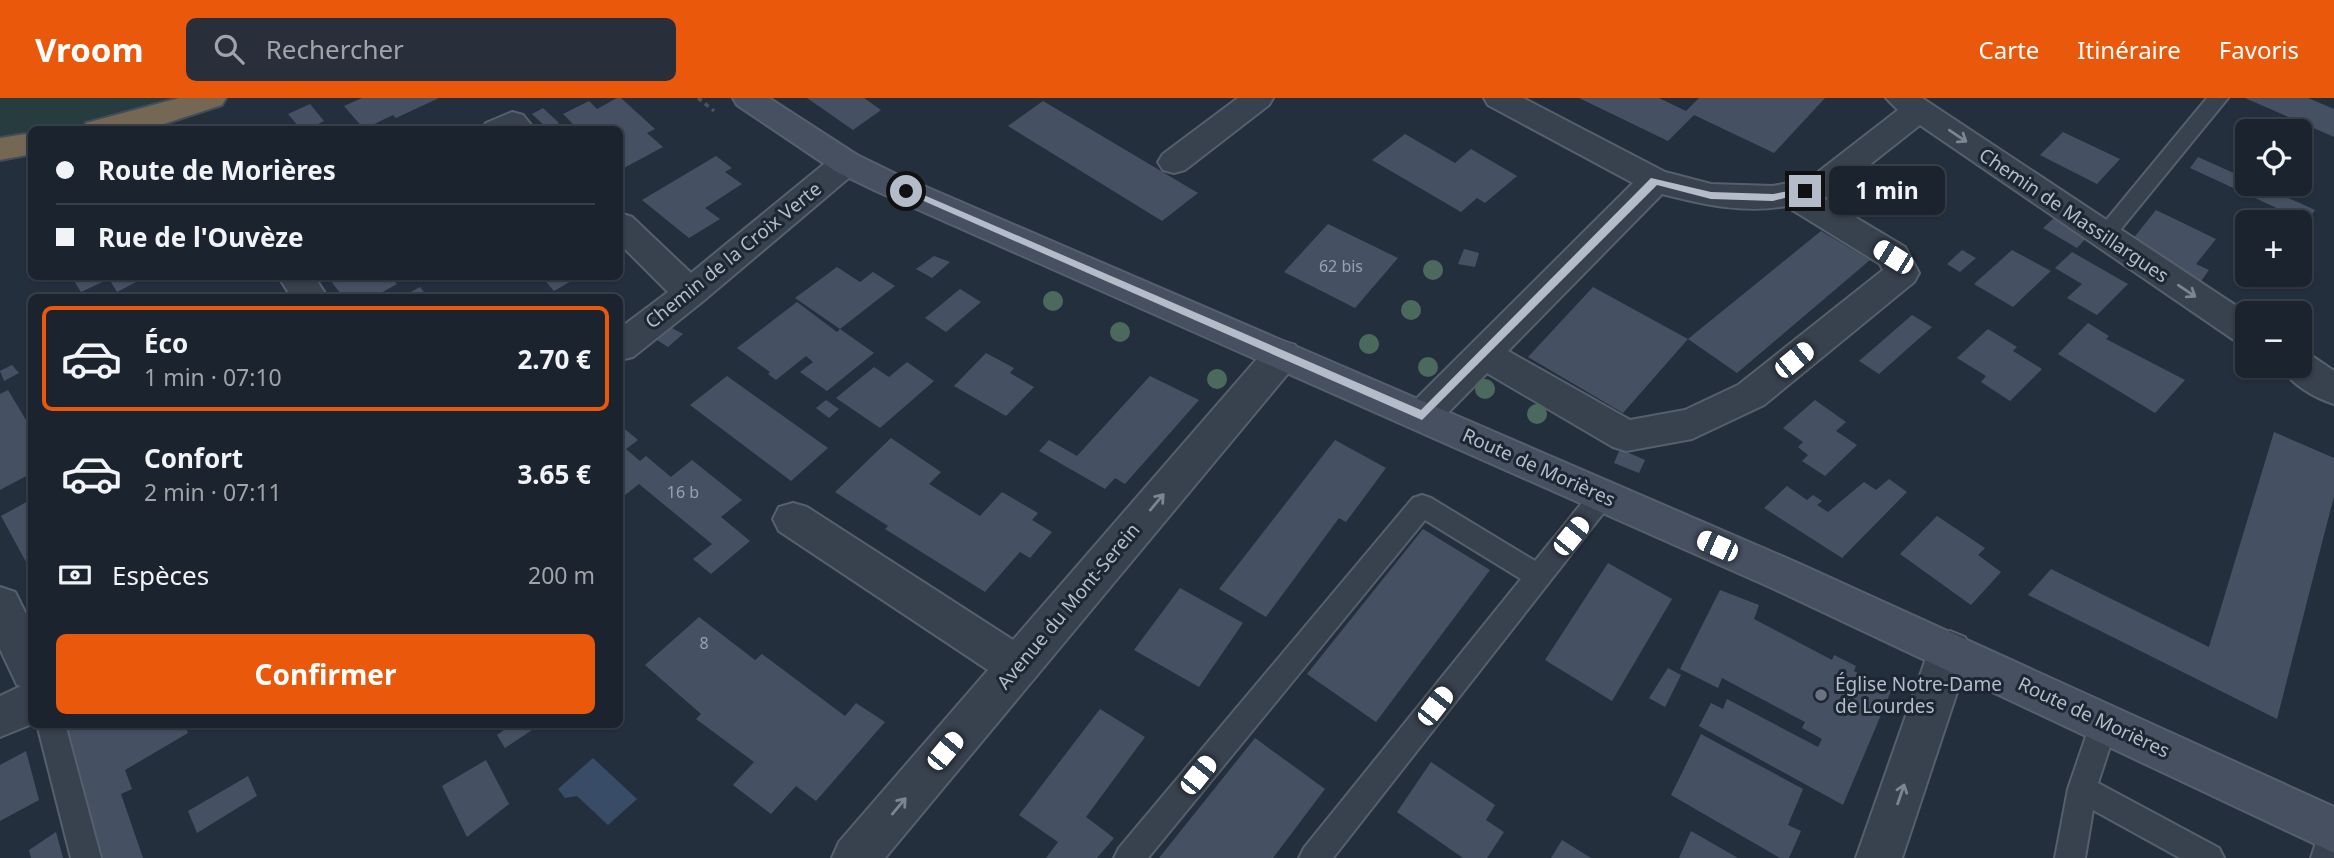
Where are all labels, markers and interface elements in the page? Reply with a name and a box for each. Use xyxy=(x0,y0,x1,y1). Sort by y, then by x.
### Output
search box xyxy=(186,18,676,81)
text: Vroom xyxy=(35,27,144,72)
icon: search xyxy=(210,30,248,68)
text: Rechercher xyxy=(266,31,404,67)
text: Carte xyxy=(1979,33,2039,66)
text: Itinéraire xyxy=(2077,33,2181,66)
text: Favoris xyxy=(2219,33,2299,66)
map controls xyxy=(2235,119,2312,378)
button: locate xyxy=(2235,119,2312,196)
one-way arrow xyxy=(1948,129,1967,143)
street label: Chemin de Massillargues xyxy=(1974,142,2174,288)
text: Route de Morières xyxy=(98,152,336,188)
callout: 1 min xyxy=(1829,166,1945,216)
text: 1 min xyxy=(1855,174,1919,206)
route start xyxy=(890,175,922,207)
route end xyxy=(1789,175,1821,207)
street label: Chemin de la Croix Verte xyxy=(639,176,827,334)
button: + xyxy=(2235,210,2312,287)
text: Rue de l'Ouvèze xyxy=(98,219,304,255)
car xyxy=(1870,237,1917,277)
house number: 62 bis xyxy=(1319,255,1363,277)
one-way arrow xyxy=(2177,284,2196,298)
button: − xyxy=(2235,301,2312,378)
text: Éco xyxy=(144,325,188,361)
icon: car xyxy=(60,327,123,390)
car xyxy=(1772,339,1817,381)
text: 2.70 € xyxy=(517,341,591,377)
text: 1 min · 07:10 xyxy=(144,361,282,393)
street label: Route de Morières xyxy=(1459,422,1619,512)
text: Confort xyxy=(144,440,243,476)
icon: car xyxy=(60,442,123,505)
text: 3.65 € xyxy=(517,456,591,492)
text: 2 min · 07:11 xyxy=(144,476,282,508)
house number: 16 b xyxy=(667,481,699,503)
one-way arrow xyxy=(1149,493,1165,511)
car xyxy=(1550,513,1593,559)
street label: Avenue du Mont-Serein xyxy=(991,517,1145,695)
car xyxy=(1694,528,1741,564)
icon: cash xyxy=(56,556,94,594)
text: Espèces xyxy=(112,557,209,593)
text: 200 m xyxy=(528,559,595,591)
house number: 8 xyxy=(699,632,709,654)
button: Confirmer xyxy=(56,634,595,714)
street label: Route de Morières xyxy=(2014,670,2174,764)
place label: Église Notre-Dame de Lourdes xyxy=(1835,671,2002,719)
car xyxy=(1414,683,1457,729)
marker: Église Notre-Dame de Lourdes xyxy=(1813,687,1829,703)
car xyxy=(924,728,967,774)
car xyxy=(1177,752,1220,798)
one-way arrow xyxy=(1896,783,1908,805)
one-way arrow xyxy=(891,797,907,815)

